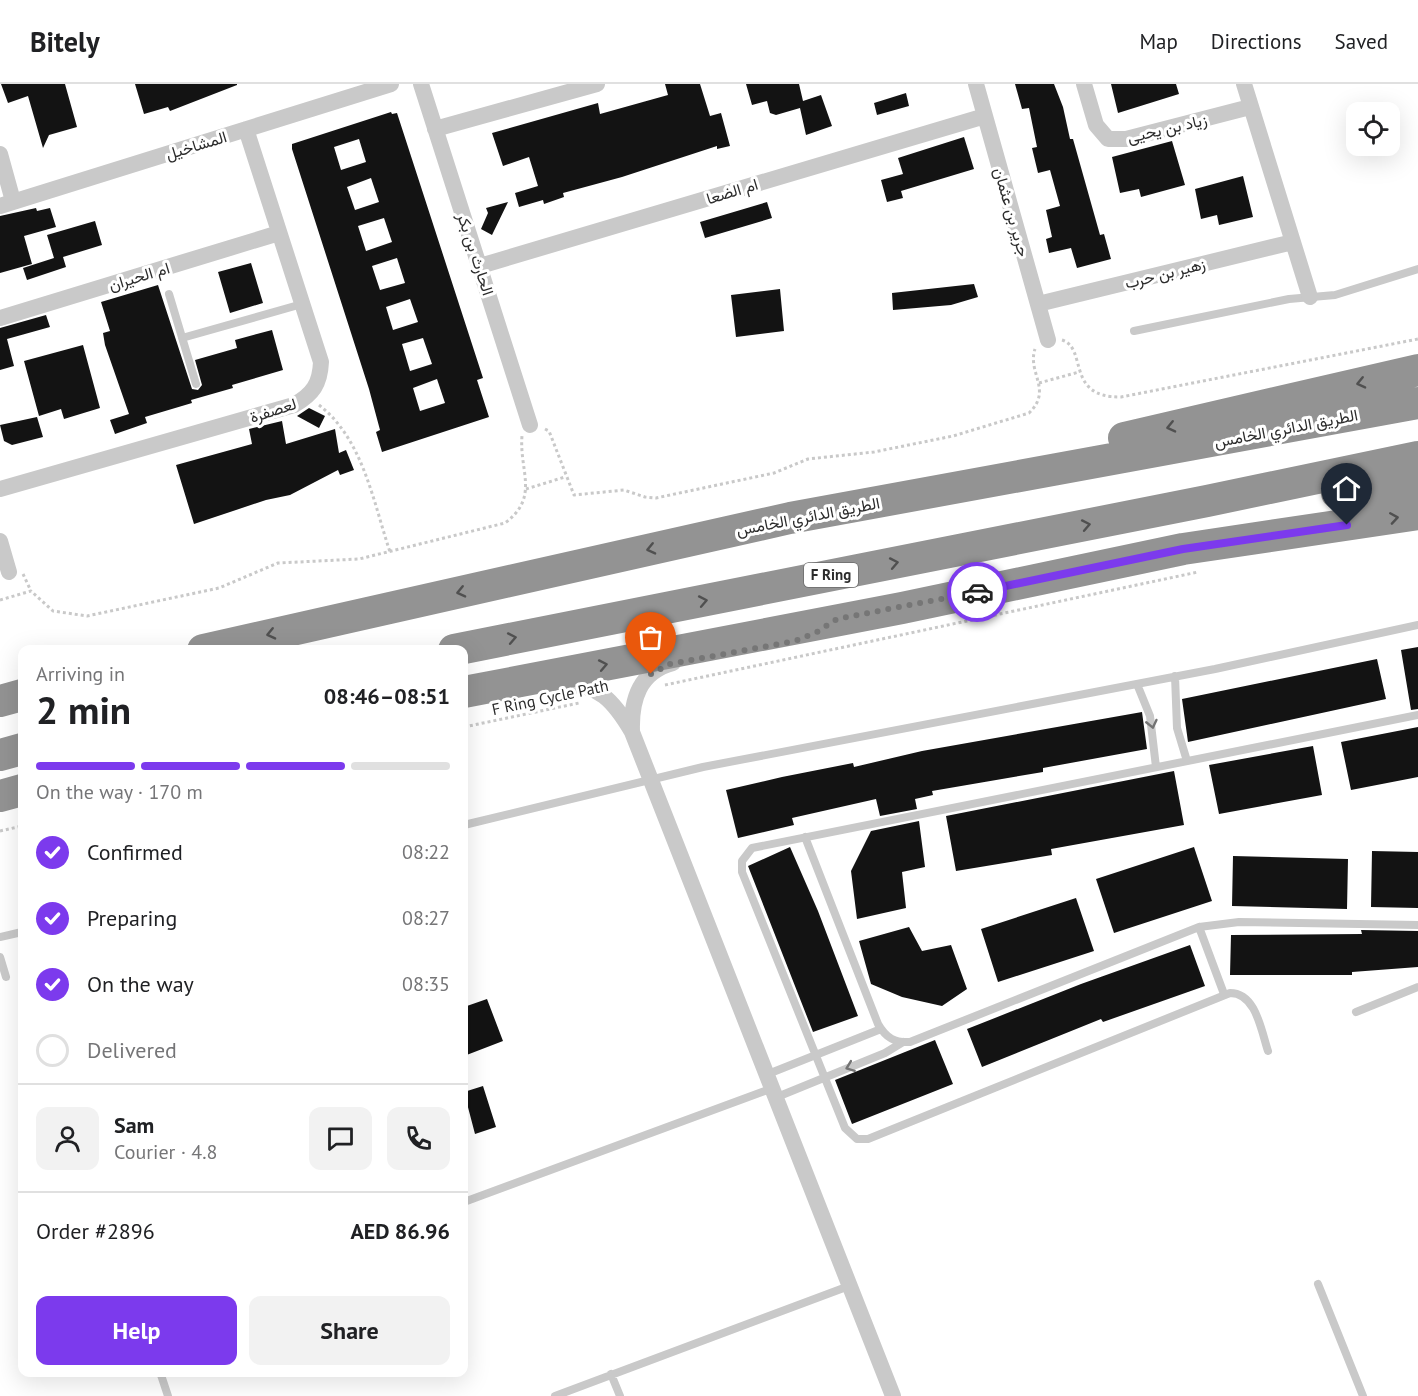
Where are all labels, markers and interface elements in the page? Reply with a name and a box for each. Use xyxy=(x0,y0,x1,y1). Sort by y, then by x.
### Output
text: Bitely xyxy=(30,23,100,60)
text: Map xyxy=(1139,28,1178,55)
text: Directions xyxy=(1211,28,1302,55)
text: Saved xyxy=(1335,28,1388,55)
map controls xyxy=(1346,102,1400,156)
button: locate xyxy=(1346,102,1400,156)
street label: زياد بن يحيى xyxy=(1125,109,1209,148)
street label: المشاخيل xyxy=(163,126,229,165)
street label: جرير بن عثمان xyxy=(989,165,1034,259)
street label: ام الضعا xyxy=(704,174,761,209)
street label: الحارث بن بكر xyxy=(452,209,499,298)
street label: زهير بن حرب xyxy=(1123,253,1208,294)
street label: ام الحيران xyxy=(106,257,172,296)
one-way arrow xyxy=(1356,376,1366,389)
street label: لعصفرة xyxy=(247,393,299,428)
street label: الطريق الدائري الخامس xyxy=(1213,404,1360,456)
one-way arrow xyxy=(1166,420,1176,433)
pin xyxy=(1321,463,1372,525)
icon: home xyxy=(1330,472,1363,505)
street label: الطريق الدائري الخامس xyxy=(735,492,882,544)
one-way arrow xyxy=(1389,513,1398,525)
one-way arrow xyxy=(1080,519,1090,532)
one-way arrow xyxy=(647,542,657,555)
one-way arrow xyxy=(889,557,899,570)
courier xyxy=(947,562,1007,622)
road number: F Ring xyxy=(804,563,858,587)
icon: car xyxy=(961,576,994,609)
one-way arrow xyxy=(456,584,466,597)
one-way arrow xyxy=(698,595,708,608)
pin xyxy=(625,612,676,674)
icon: bag xyxy=(634,621,667,654)
one-way arrow xyxy=(266,627,276,640)
one-way arrow xyxy=(506,632,516,645)
one-way arrow xyxy=(598,659,608,672)
text: Arriving in xyxy=(36,661,125,687)
street label: F Ring Cycle Path xyxy=(490,675,610,719)
text: 08:46–08:51 xyxy=(324,682,450,710)
text: 2 min xyxy=(36,684,131,735)
one-way arrow xyxy=(1145,719,1158,729)
text: On the way · 170 m xyxy=(36,779,203,805)
icon: check xyxy=(36,836,69,869)
text: Confirmed xyxy=(87,838,183,866)
text: 08:22 xyxy=(402,839,450,865)
icon: check xyxy=(36,902,69,935)
text: Preparing xyxy=(87,904,177,932)
text: 08:27 xyxy=(402,905,450,931)
icon: check xyxy=(36,968,69,1001)
text: On the way xyxy=(87,970,194,998)
text: 08:35 xyxy=(402,971,450,997)
text: Delivered xyxy=(87,1036,177,1064)
one-way arrow xyxy=(845,1060,856,1072)
button: person xyxy=(36,1107,99,1170)
button: chat xyxy=(309,1107,372,1170)
button: phone xyxy=(387,1107,450,1170)
text: Sam xyxy=(114,1111,154,1139)
text: Courier · 4.8 xyxy=(114,1139,217,1165)
text: Order #2896 xyxy=(36,1217,155,1245)
text: AED 86.96 xyxy=(350,1217,450,1245)
button: Help xyxy=(36,1296,237,1365)
button: Share xyxy=(249,1296,450,1365)

